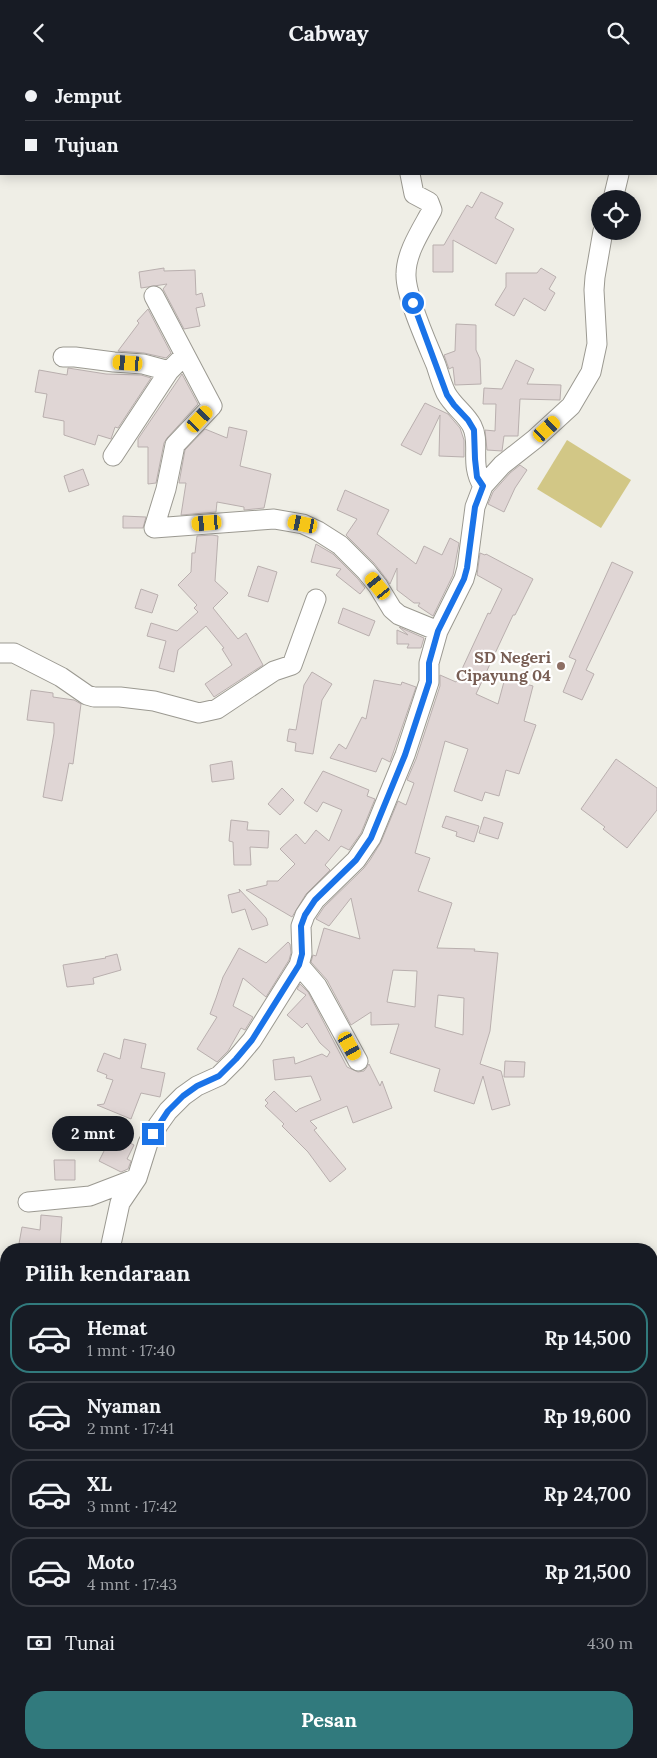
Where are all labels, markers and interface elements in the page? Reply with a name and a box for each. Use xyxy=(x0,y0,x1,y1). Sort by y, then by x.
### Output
icon: back xyxy=(25,19,53,47)
text: Cabway xyxy=(288,19,369,47)
icon: search xyxy=(604,19,632,47)
text: Jemput xyxy=(55,84,122,108)
text: Tujuan xyxy=(55,133,119,157)
map controls xyxy=(591,190,641,240)
button: locate xyxy=(591,190,641,240)
route start xyxy=(402,292,424,314)
car xyxy=(112,354,143,372)
car xyxy=(184,403,215,435)
car xyxy=(530,413,563,445)
car xyxy=(191,514,222,532)
car xyxy=(286,514,319,534)
car xyxy=(362,570,393,602)
place label: SD Negeri Cipayung 04 xyxy=(456,647,551,685)
marker: SD Negeri Cipayung 04 xyxy=(555,660,567,672)
car xyxy=(336,1029,363,1063)
callout: 2 mnt xyxy=(53,1117,136,1151)
text: 2 mnt xyxy=(71,1123,115,1143)
route end xyxy=(142,1123,164,1145)
text: Pilih kendaraan xyxy=(25,1259,190,1287)
icon: car xyxy=(27,1316,72,1361)
text: Hemat xyxy=(87,1316,147,1340)
text: Rp 14,500 xyxy=(544,1326,631,1350)
text: 1 mnt · 17:40 xyxy=(87,1340,175,1360)
icon: car xyxy=(27,1394,72,1439)
text: Nyaman xyxy=(87,1394,161,1418)
text: Rp 19,600 xyxy=(543,1404,631,1428)
text: 2 mnt · 17:41 xyxy=(87,1418,174,1438)
icon: car xyxy=(27,1472,72,1517)
text: XL xyxy=(87,1472,112,1496)
text: Rp 24,700 xyxy=(544,1482,631,1506)
text: 3 mnt · 17:42 xyxy=(87,1496,177,1516)
icon: car xyxy=(27,1550,72,1595)
text: Moto xyxy=(87,1550,134,1574)
text: Rp 21,500 xyxy=(545,1560,631,1584)
text: 4 mnt · 17:43 xyxy=(87,1574,177,1594)
icon: cash xyxy=(25,1629,53,1657)
text: Tunai xyxy=(65,1631,115,1655)
text: 430 m xyxy=(587,1633,633,1653)
button: Pesan xyxy=(25,1691,633,1749)

